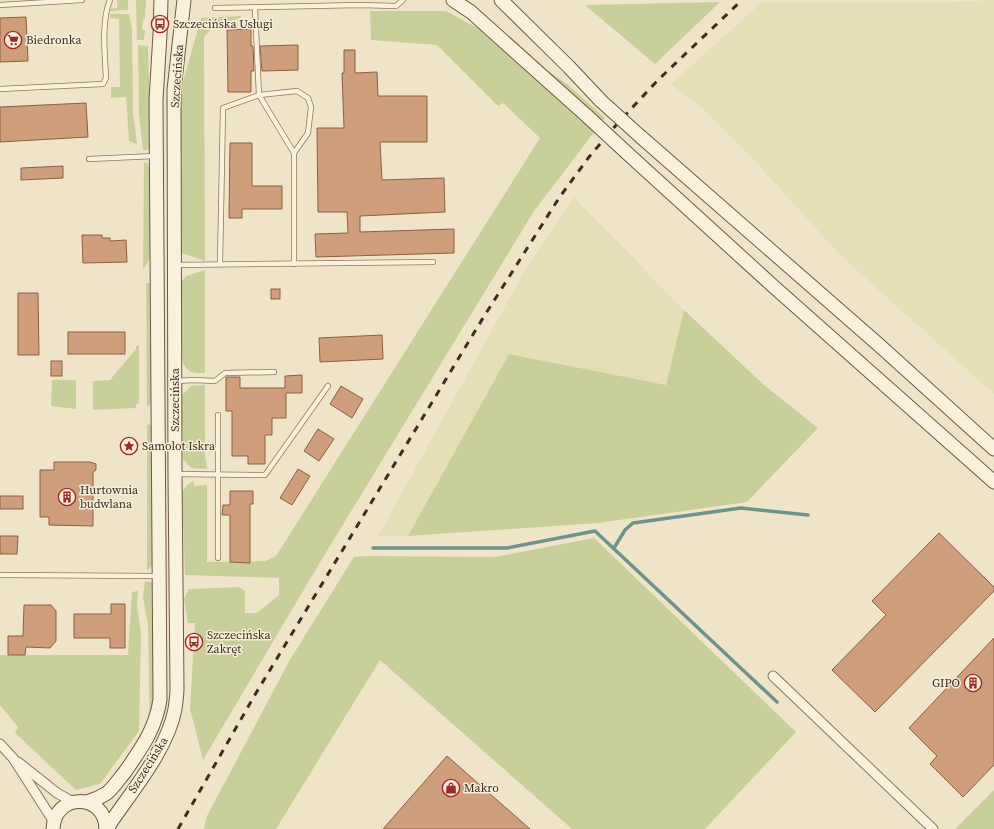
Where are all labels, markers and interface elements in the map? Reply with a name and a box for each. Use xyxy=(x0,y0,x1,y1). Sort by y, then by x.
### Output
bus stop icon: Szczecińska Usługi xyxy=(150,14,170,34)
place label: Szczecińska Usługi xyxy=(173,16,273,32)
supermarket icon: Biedronka xyxy=(3,30,23,50)
place label: Biedronka xyxy=(26,32,82,48)
street label: Szczecińska xyxy=(167,43,187,108)
street label: Szczecińska xyxy=(167,367,183,432)
place icon: Samolot Iskra xyxy=(119,436,139,456)
place label: Samolot Iskra xyxy=(142,438,216,454)
place label: Hurtownia budwlana xyxy=(80,482,139,512)
building icon: Hurtownia budwlana xyxy=(57,487,77,507)
place label: Szczecińska Zakręt xyxy=(207,627,271,657)
bus stop icon: Szczecińska Zakręt xyxy=(184,632,204,652)
building icon: GIPO xyxy=(963,673,983,693)
place label: GIPO xyxy=(932,675,960,691)
street label: Szczecińska xyxy=(124,733,172,796)
shop icon: Makro xyxy=(441,778,461,798)
place label: Makro xyxy=(464,780,499,796)

